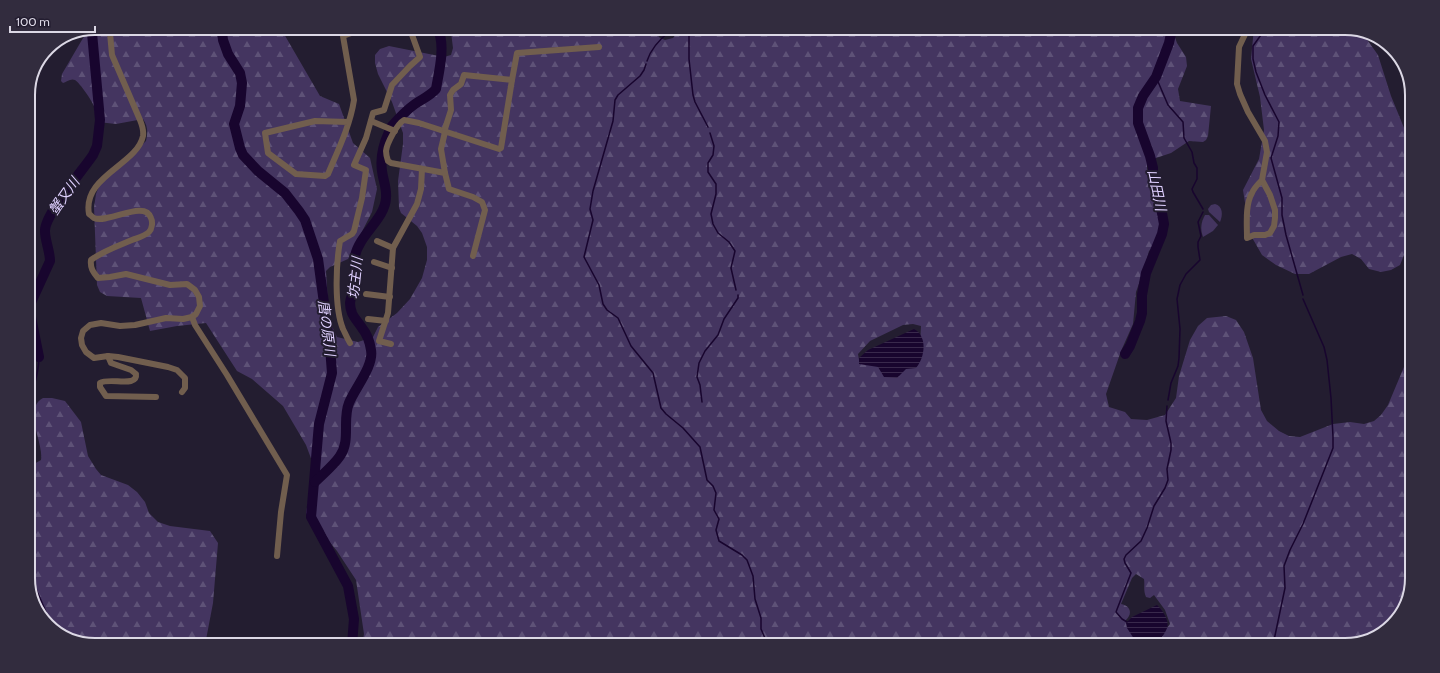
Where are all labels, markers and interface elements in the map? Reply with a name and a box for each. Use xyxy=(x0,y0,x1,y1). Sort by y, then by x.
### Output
scale bar xyxy=(10,8,95,34)
text: 100 m xyxy=(16,14,50,29)
water label: 山田川 xyxy=(1144,168,1171,214)
water label: 蟹又川 xyxy=(45,172,85,218)
water label: 坊主川 xyxy=(344,254,366,300)
water label: 唐の原川 xyxy=(315,299,340,359)

